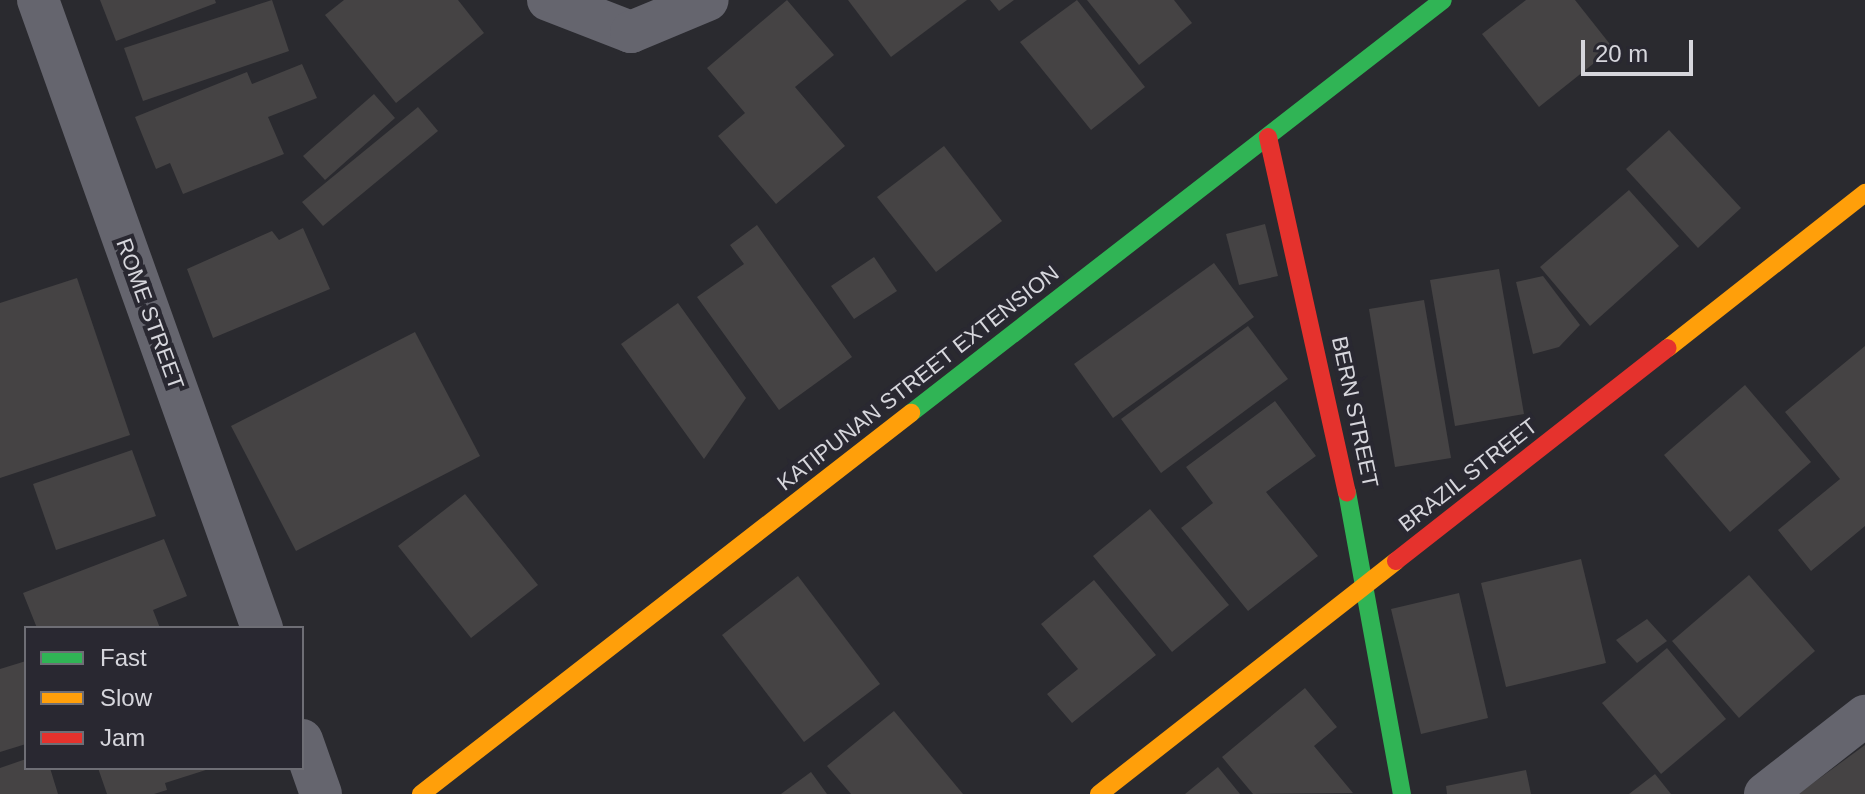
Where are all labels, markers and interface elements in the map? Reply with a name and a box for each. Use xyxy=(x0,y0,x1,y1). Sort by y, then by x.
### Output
scale bar xyxy=(1585,24,1697,74)
text: 20 m xyxy=(1595,40,1648,67)
street label: ROME STREET xyxy=(110,235,190,393)
street label: KATIPUNAN STREET EXTENSION xyxy=(772,260,1064,496)
street label: BERN STREET xyxy=(1326,334,1384,490)
street label: BRAZIL STREET xyxy=(1393,412,1543,538)
legend xyxy=(24,626,304,770)
text: Fast xyxy=(100,644,147,671)
text: Slow xyxy=(100,684,152,711)
text: Jam xyxy=(100,724,145,751)

